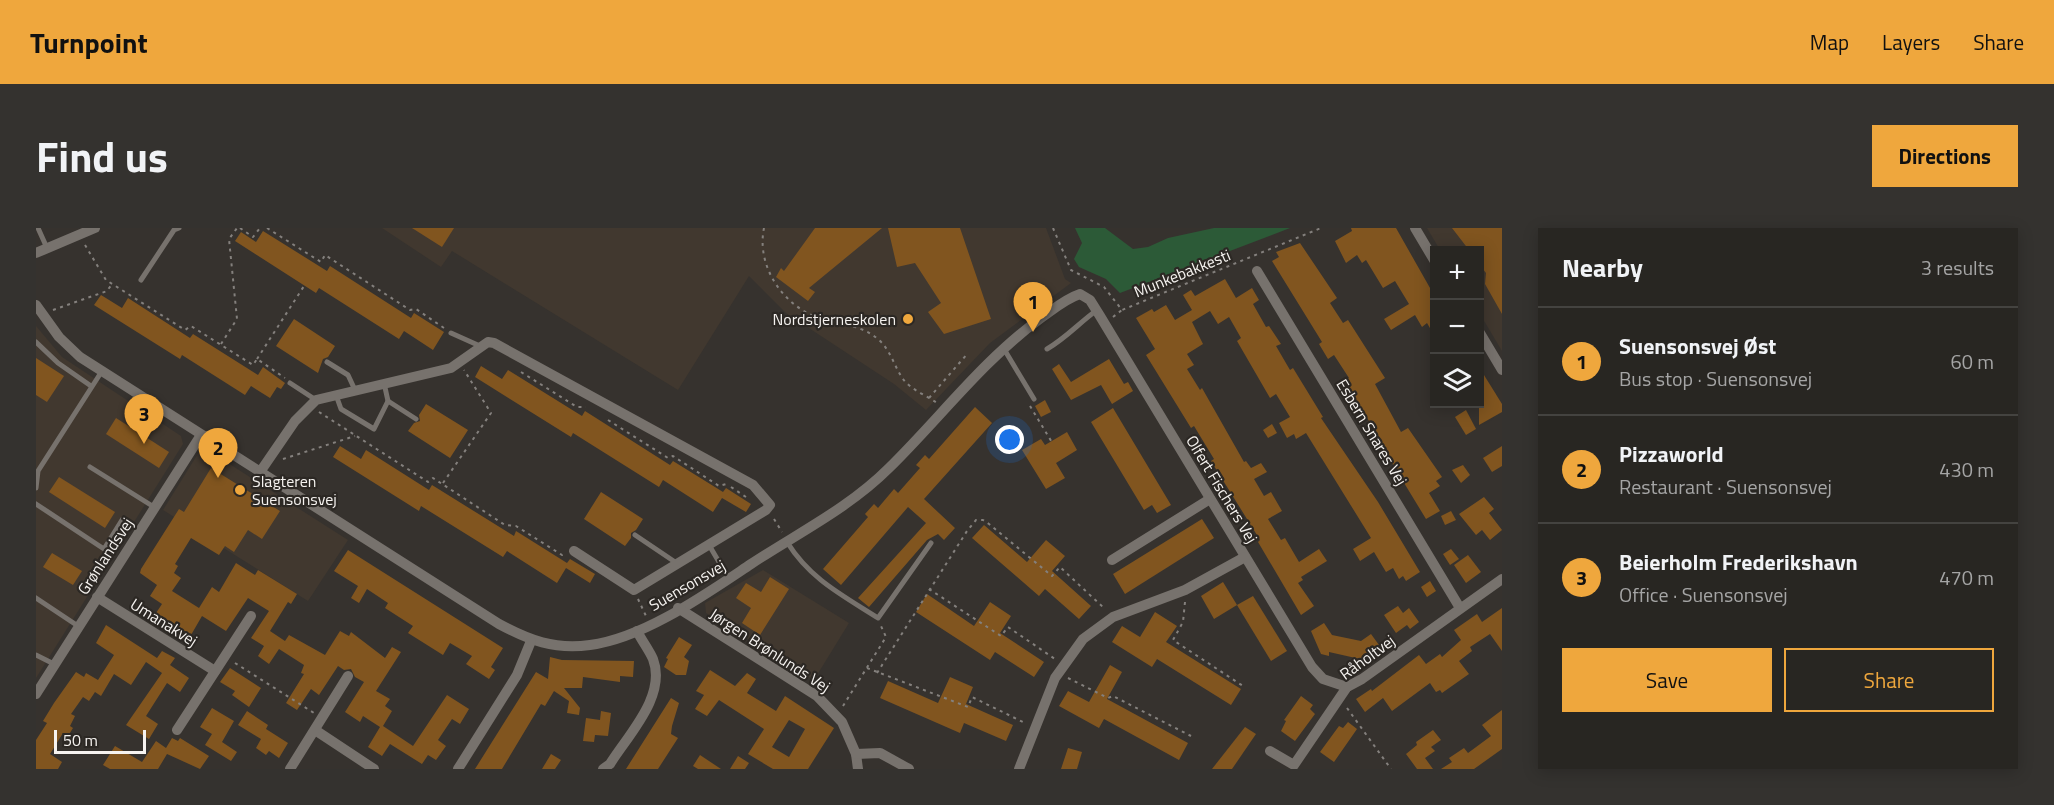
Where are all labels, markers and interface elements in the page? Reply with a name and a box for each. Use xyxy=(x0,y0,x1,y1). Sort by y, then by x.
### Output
text: Turnpoint xyxy=(30,21,148,64)
text: Map xyxy=(1810,26,1849,58)
text: Layers xyxy=(1882,26,1940,58)
text: Share xyxy=(1973,26,2024,58)
text: Find us xyxy=(36,124,168,188)
button: Directions xyxy=(1872,125,2018,187)
street label: Munkebakkesti xyxy=(1130,243,1234,303)
map controls xyxy=(1430,246,1484,408)
button: + xyxy=(1430,246,1484,300)
text: Nearby xyxy=(1562,248,1643,287)
text: 3 results xyxy=(1921,252,1994,283)
pin: 1 xyxy=(1014,282,1052,332)
button: − xyxy=(1430,300,1484,354)
place label: Nordstjerneskolen xyxy=(772,307,896,331)
marker: Nordstjerneskolen xyxy=(901,312,915,326)
text: Suensonsvej Øst xyxy=(1619,329,1776,363)
text: 1 xyxy=(1576,346,1587,377)
text: 60 m xyxy=(1950,346,1994,377)
button: layers xyxy=(1430,354,1484,408)
text: Bus stop · Suensonsvej xyxy=(1619,363,1812,394)
street label: Esbern Snares Vej xyxy=(1331,374,1413,490)
pin: 3 xyxy=(124,394,164,444)
your location xyxy=(995,425,1024,454)
pin: 2 xyxy=(198,428,237,478)
street label: Olfert Fischers Vej xyxy=(1180,431,1264,547)
text: Pizzaworld xyxy=(1619,437,1724,471)
text: 2 xyxy=(1576,454,1587,485)
text: 430 m xyxy=(1939,454,1994,485)
place label: Slagteren Suensonsvej xyxy=(252,469,337,511)
text: Restaurant · Suensonsvej xyxy=(1619,471,1832,502)
marker: Slagteren Suensonsvej xyxy=(233,483,247,497)
street label: Grønlandsvej xyxy=(71,513,139,599)
text: Beierholm Frederikshavn xyxy=(1619,545,1858,579)
street label: Suensonsvej xyxy=(644,553,730,617)
text: 3 xyxy=(1576,562,1587,593)
text: 470 m xyxy=(1939,562,1994,593)
text: Office · Suensonsvej xyxy=(1619,579,1788,610)
street label: Umanakvej xyxy=(126,592,202,652)
street label: Jørgen Brønlunds Vej xyxy=(705,602,835,698)
street label: Råholtvej xyxy=(1334,629,1400,685)
button: Save xyxy=(1562,648,1772,712)
button: Share xyxy=(1784,648,1994,712)
scale bar xyxy=(54,727,146,754)
text: 50 m xyxy=(63,728,98,752)

